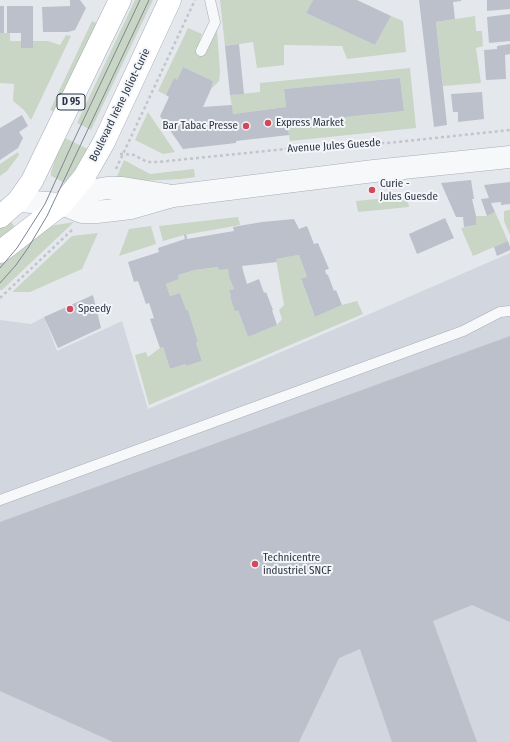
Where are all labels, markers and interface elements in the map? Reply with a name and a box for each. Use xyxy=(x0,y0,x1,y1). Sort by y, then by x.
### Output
street label: Boulevard Irène Joliot-Curie xyxy=(87,46,153,164)
road number: D 95 xyxy=(57,94,85,110)
place label: Express Market xyxy=(276,116,344,130)
marker: Express Market xyxy=(263,118,273,128)
place label: Bar Tabac Presse xyxy=(163,119,238,133)
marker: Bar Tabac Presse xyxy=(241,121,251,131)
street label: Avenue Jules Guesde xyxy=(287,136,381,156)
place label: Curie - Jules Guesde xyxy=(380,177,438,203)
marker: Curie - Jules Guesde xyxy=(367,185,377,195)
place label: Speedy xyxy=(78,302,111,316)
marker: Speedy xyxy=(65,304,75,314)
place label: Technicentre industriel SNCF xyxy=(263,551,332,577)
marker: Technicentre industriel SNCF xyxy=(250,559,260,569)

